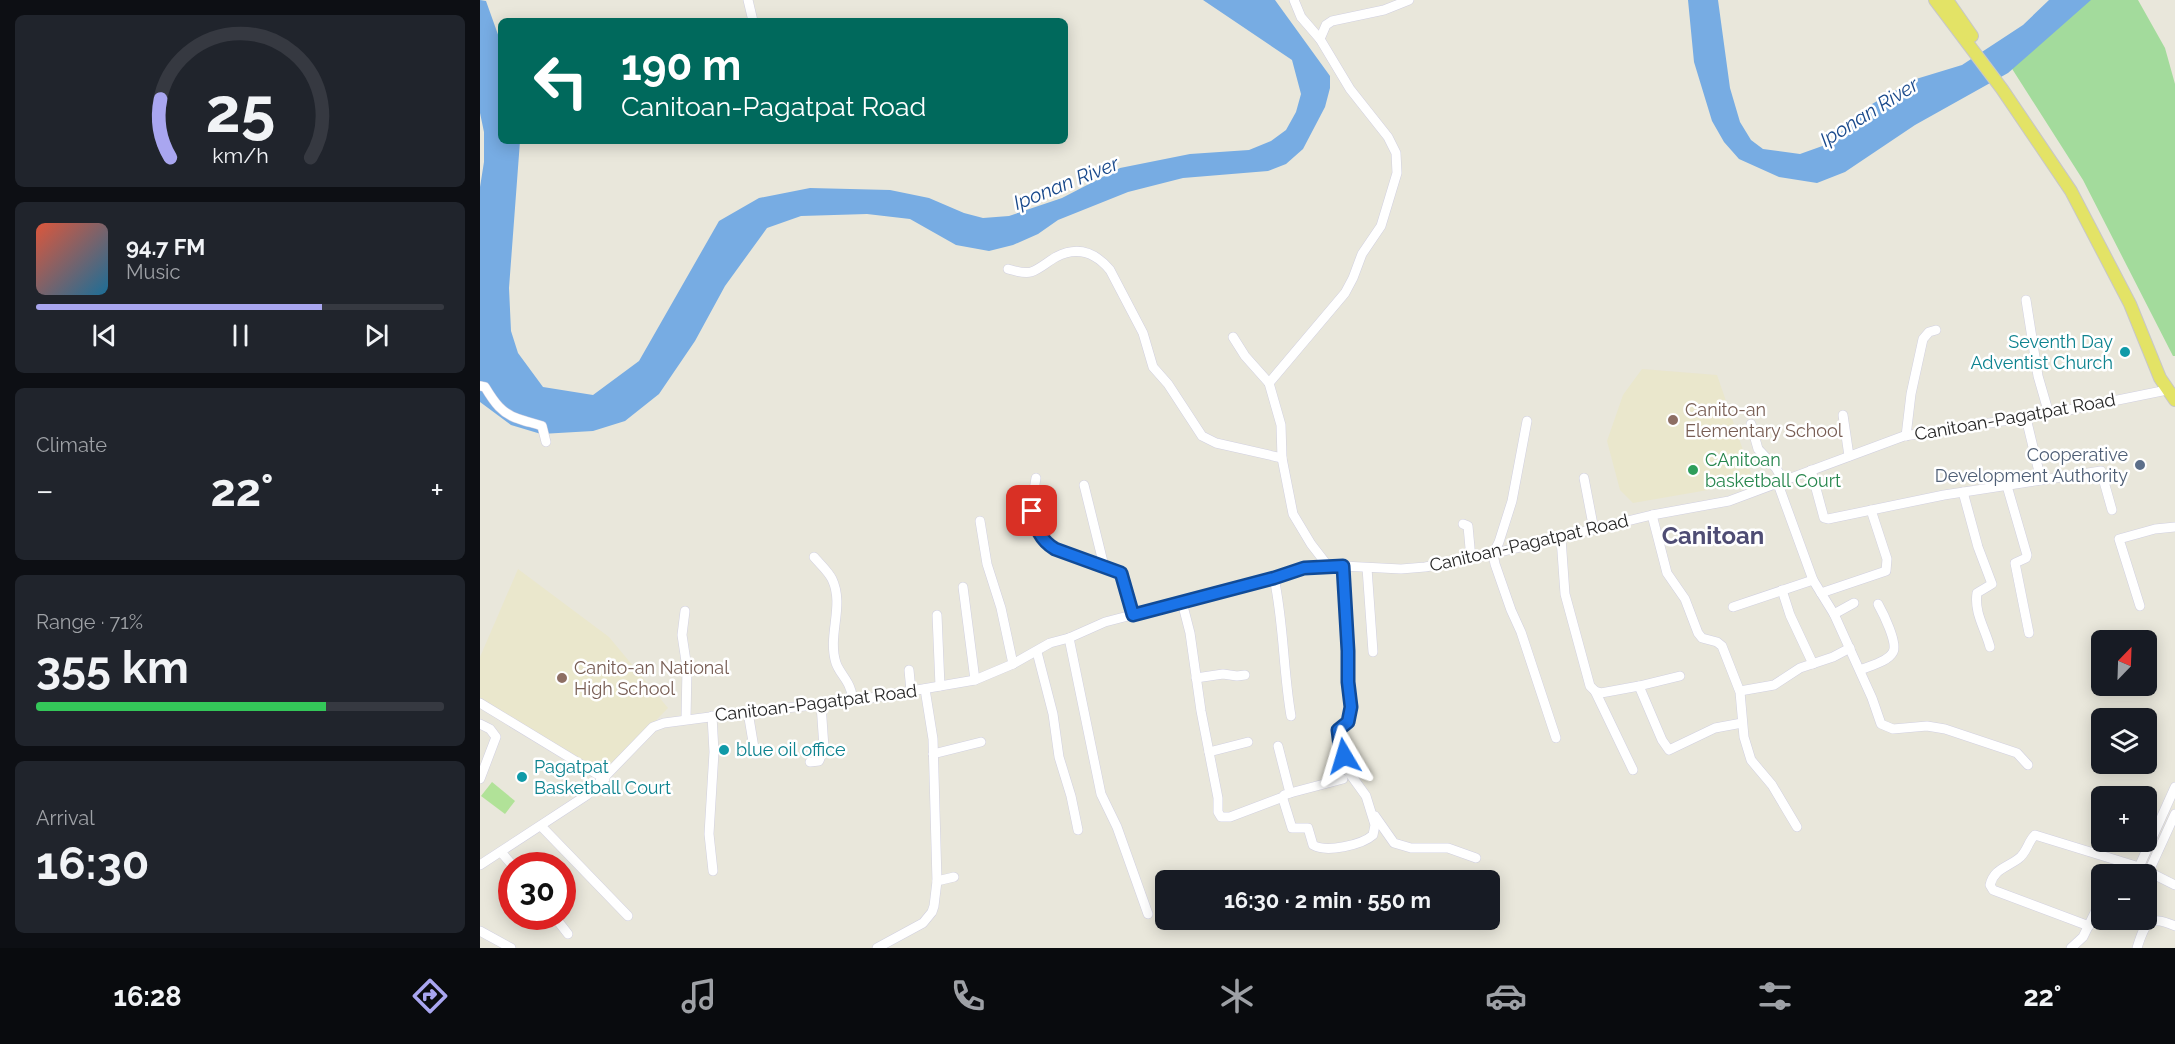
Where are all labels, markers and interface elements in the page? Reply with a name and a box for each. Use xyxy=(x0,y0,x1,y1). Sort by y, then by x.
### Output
text: 190 m xyxy=(621,41,741,90)
icon: left xyxy=(522,42,600,120)
water label: Iponan River xyxy=(1815,72,1924,152)
text: 25 xyxy=(205,73,275,147)
text: Canitoan-Pagatpat Road xyxy=(621,91,926,122)
text: km/h xyxy=(212,143,268,168)
water label: Iponan River xyxy=(1010,151,1123,215)
text: 94.7 FM xyxy=(126,234,205,260)
text: Music xyxy=(126,260,180,284)
icon: previous xyxy=(88,319,121,352)
icon: pause xyxy=(224,319,257,352)
icon: next xyxy=(360,319,393,352)
place label: Seventh Day Adventist Church xyxy=(1970,331,2113,373)
marker: Seventh Day Adventist Church xyxy=(2118,345,2132,359)
street label: Canitoan-Pagatpat Road xyxy=(1913,388,2117,445)
place label: Canito-an Elementary School xyxy=(1685,399,1843,441)
marker: Canito-an Elementary School xyxy=(1666,413,1680,427)
text: Climate xyxy=(36,433,107,457)
place label: Cooperative Development Authority xyxy=(1935,444,2128,486)
place label: CAnitoan basketball Court xyxy=(1705,449,1841,491)
marker: Cooperative Development Authority xyxy=(2133,458,2147,472)
marker: CAnitoan basketball Court xyxy=(1686,463,1700,477)
text: 22° xyxy=(210,464,274,517)
text: − xyxy=(36,471,54,510)
text: + xyxy=(430,471,444,510)
pin xyxy=(1006,485,1057,536)
icon: arrive xyxy=(1015,494,1048,527)
street label: Canitoan-Pagatpat Road xyxy=(1427,509,1630,576)
district label: Canitoan xyxy=(1662,521,1764,550)
text: Range · 71% xyxy=(36,610,143,634)
north arrow xyxy=(2091,630,2157,696)
map controls xyxy=(2091,630,2157,930)
text: 355 km xyxy=(36,641,189,694)
place label: Canito-an National High School xyxy=(574,657,729,699)
marker: Canito-an National High School xyxy=(555,671,569,685)
street label: Canitoan-Pagatpat Road xyxy=(714,680,918,725)
button: layers xyxy=(2091,708,2157,774)
position arrow xyxy=(1312,724,1376,788)
place label: blue oil office xyxy=(736,739,846,760)
marker: blue oil office xyxy=(717,743,731,757)
place label: Pagatpat Basketball Court xyxy=(534,756,671,798)
marker: Pagatpat Basketball Court xyxy=(515,770,529,784)
button: + xyxy=(2091,786,2157,852)
text: Arrival xyxy=(36,806,95,830)
text: 16:30 xyxy=(36,837,149,890)
speed limit sign: 30 xyxy=(498,852,576,930)
button: − xyxy=(2091,864,2157,930)
text: 16:30 · 2 min · 550 m xyxy=(1224,887,1431,913)
icon: directions xyxy=(409,975,451,1017)
icon: music xyxy=(678,975,720,1017)
icon: phone xyxy=(947,975,989,1017)
icon: climate xyxy=(1216,975,1258,1017)
icon: car xyxy=(1485,975,1527,1017)
icon: filters xyxy=(1754,975,1796,1017)
text: 16:28 xyxy=(114,981,182,1012)
text: 22° xyxy=(2023,981,2061,1012)

